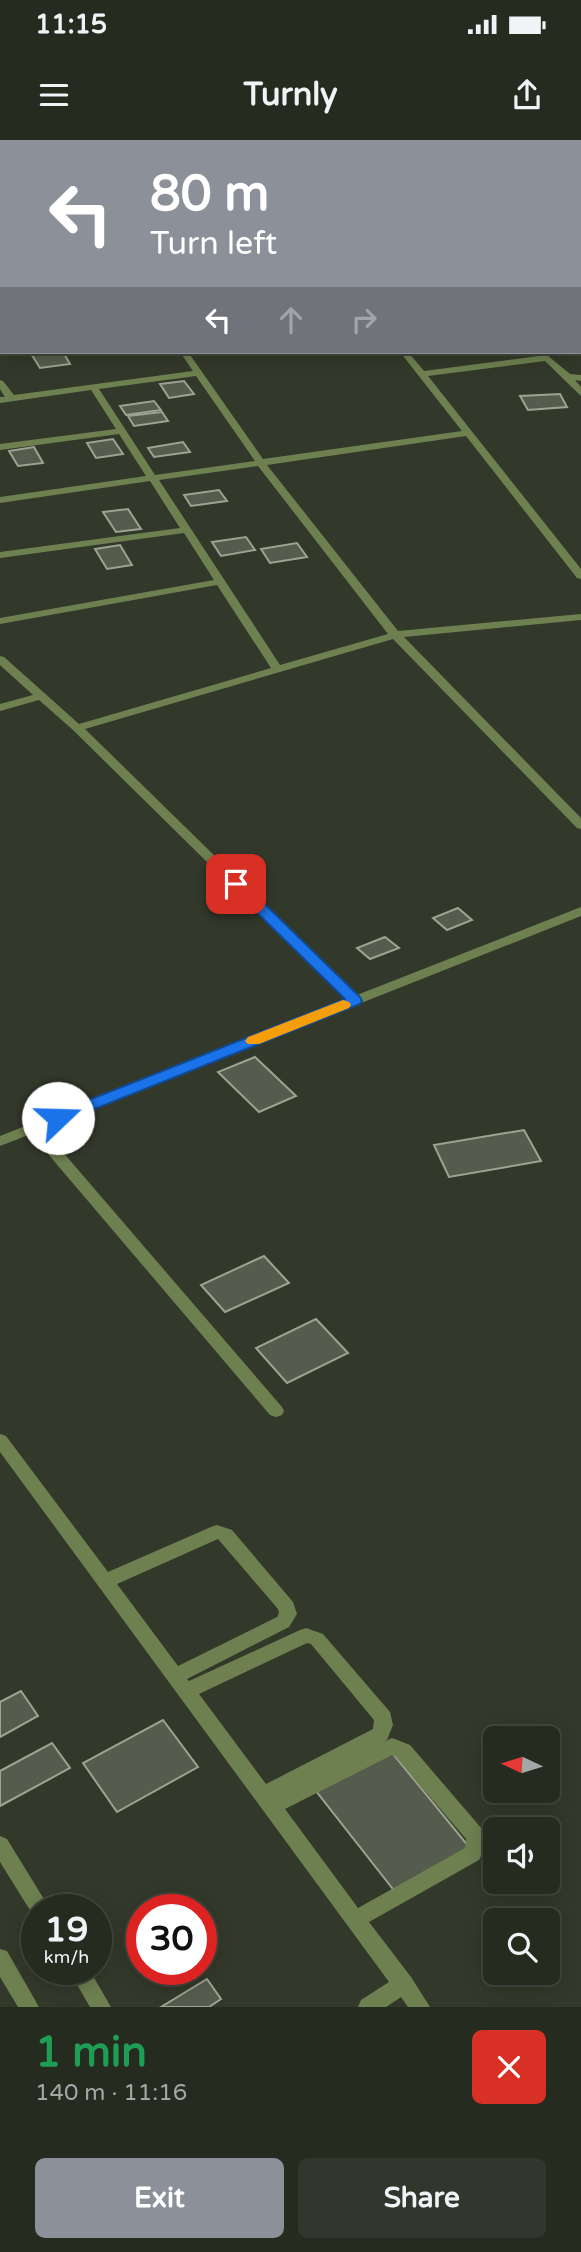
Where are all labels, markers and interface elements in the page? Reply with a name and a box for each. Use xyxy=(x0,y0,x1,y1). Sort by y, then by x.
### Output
text: 11:15 xyxy=(35,9,107,40)
icon: menu xyxy=(35,76,73,114)
text: Turnly xyxy=(244,76,337,114)
icon: share xyxy=(508,76,546,114)
text: 80 m xyxy=(150,165,269,224)
icon: left xyxy=(35,168,126,259)
text: Turn left xyxy=(150,225,277,263)
icon: left xyxy=(199,301,237,339)
icon: ahead xyxy=(272,301,310,339)
icon: right xyxy=(345,301,383,339)
pin xyxy=(206,854,266,914)
icon: arrive xyxy=(217,865,255,903)
position arrow xyxy=(21,1081,95,1155)
north arrow xyxy=(483,1726,560,1802)
map controls xyxy=(483,1726,560,1985)
button: sound xyxy=(483,1817,560,1894)
speed limit sign: 30 xyxy=(126,1894,217,1985)
button: search xyxy=(483,1908,560,1985)
text: 19 xyxy=(45,1909,88,1951)
text: km/h xyxy=(44,1946,89,1968)
text: 1 min xyxy=(35,2027,147,2078)
button: close xyxy=(472,2030,546,2104)
text: 140 m · 11:16 xyxy=(35,2079,187,2107)
button: Exit xyxy=(35,2158,284,2238)
button: Share xyxy=(298,2158,546,2238)

